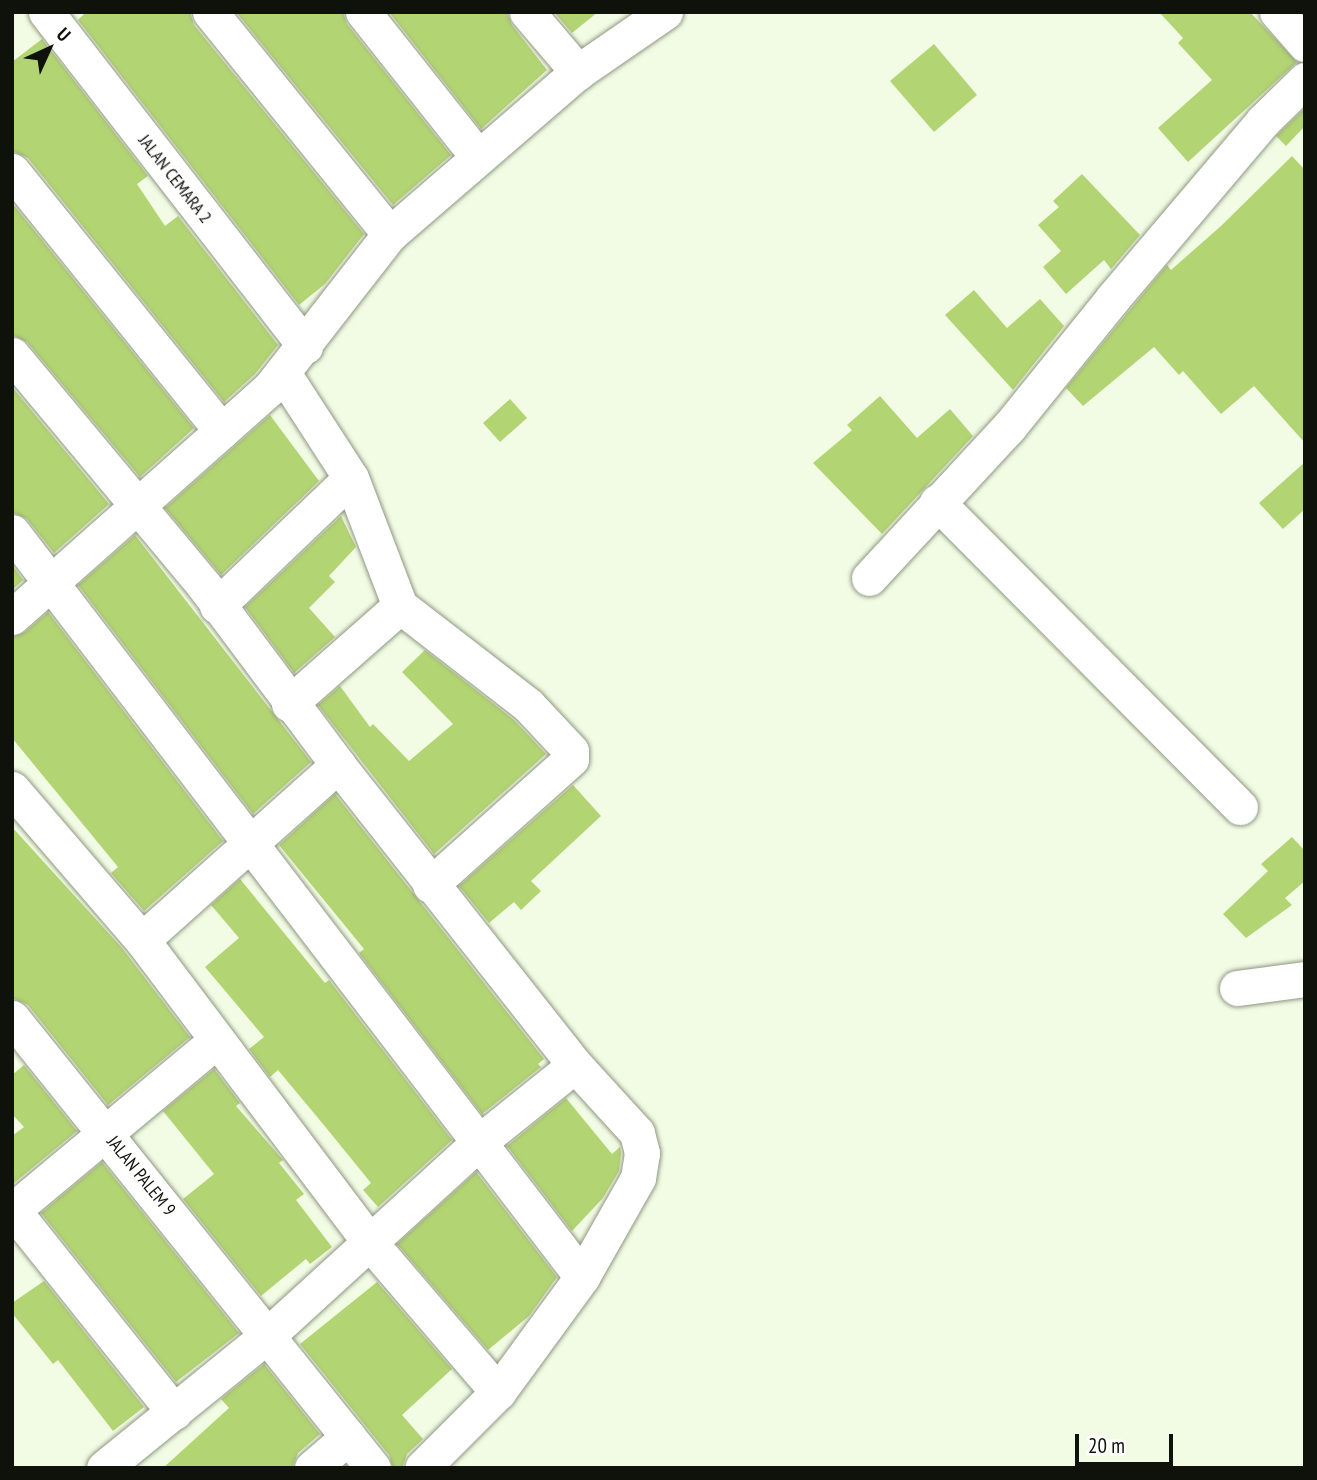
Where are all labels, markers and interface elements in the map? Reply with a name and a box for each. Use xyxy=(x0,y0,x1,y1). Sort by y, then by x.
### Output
north arrow xyxy=(14,14,84,84)
text: U xyxy=(52,22,76,46)
street label: JALAN CEMARA 2 xyxy=(134,130,216,228)
street label: JALAN PALEM 9 xyxy=(102,1132,180,1220)
scale bar xyxy=(1079,1420,1177,1464)
text: 20 m xyxy=(1088,1432,1125,1459)

